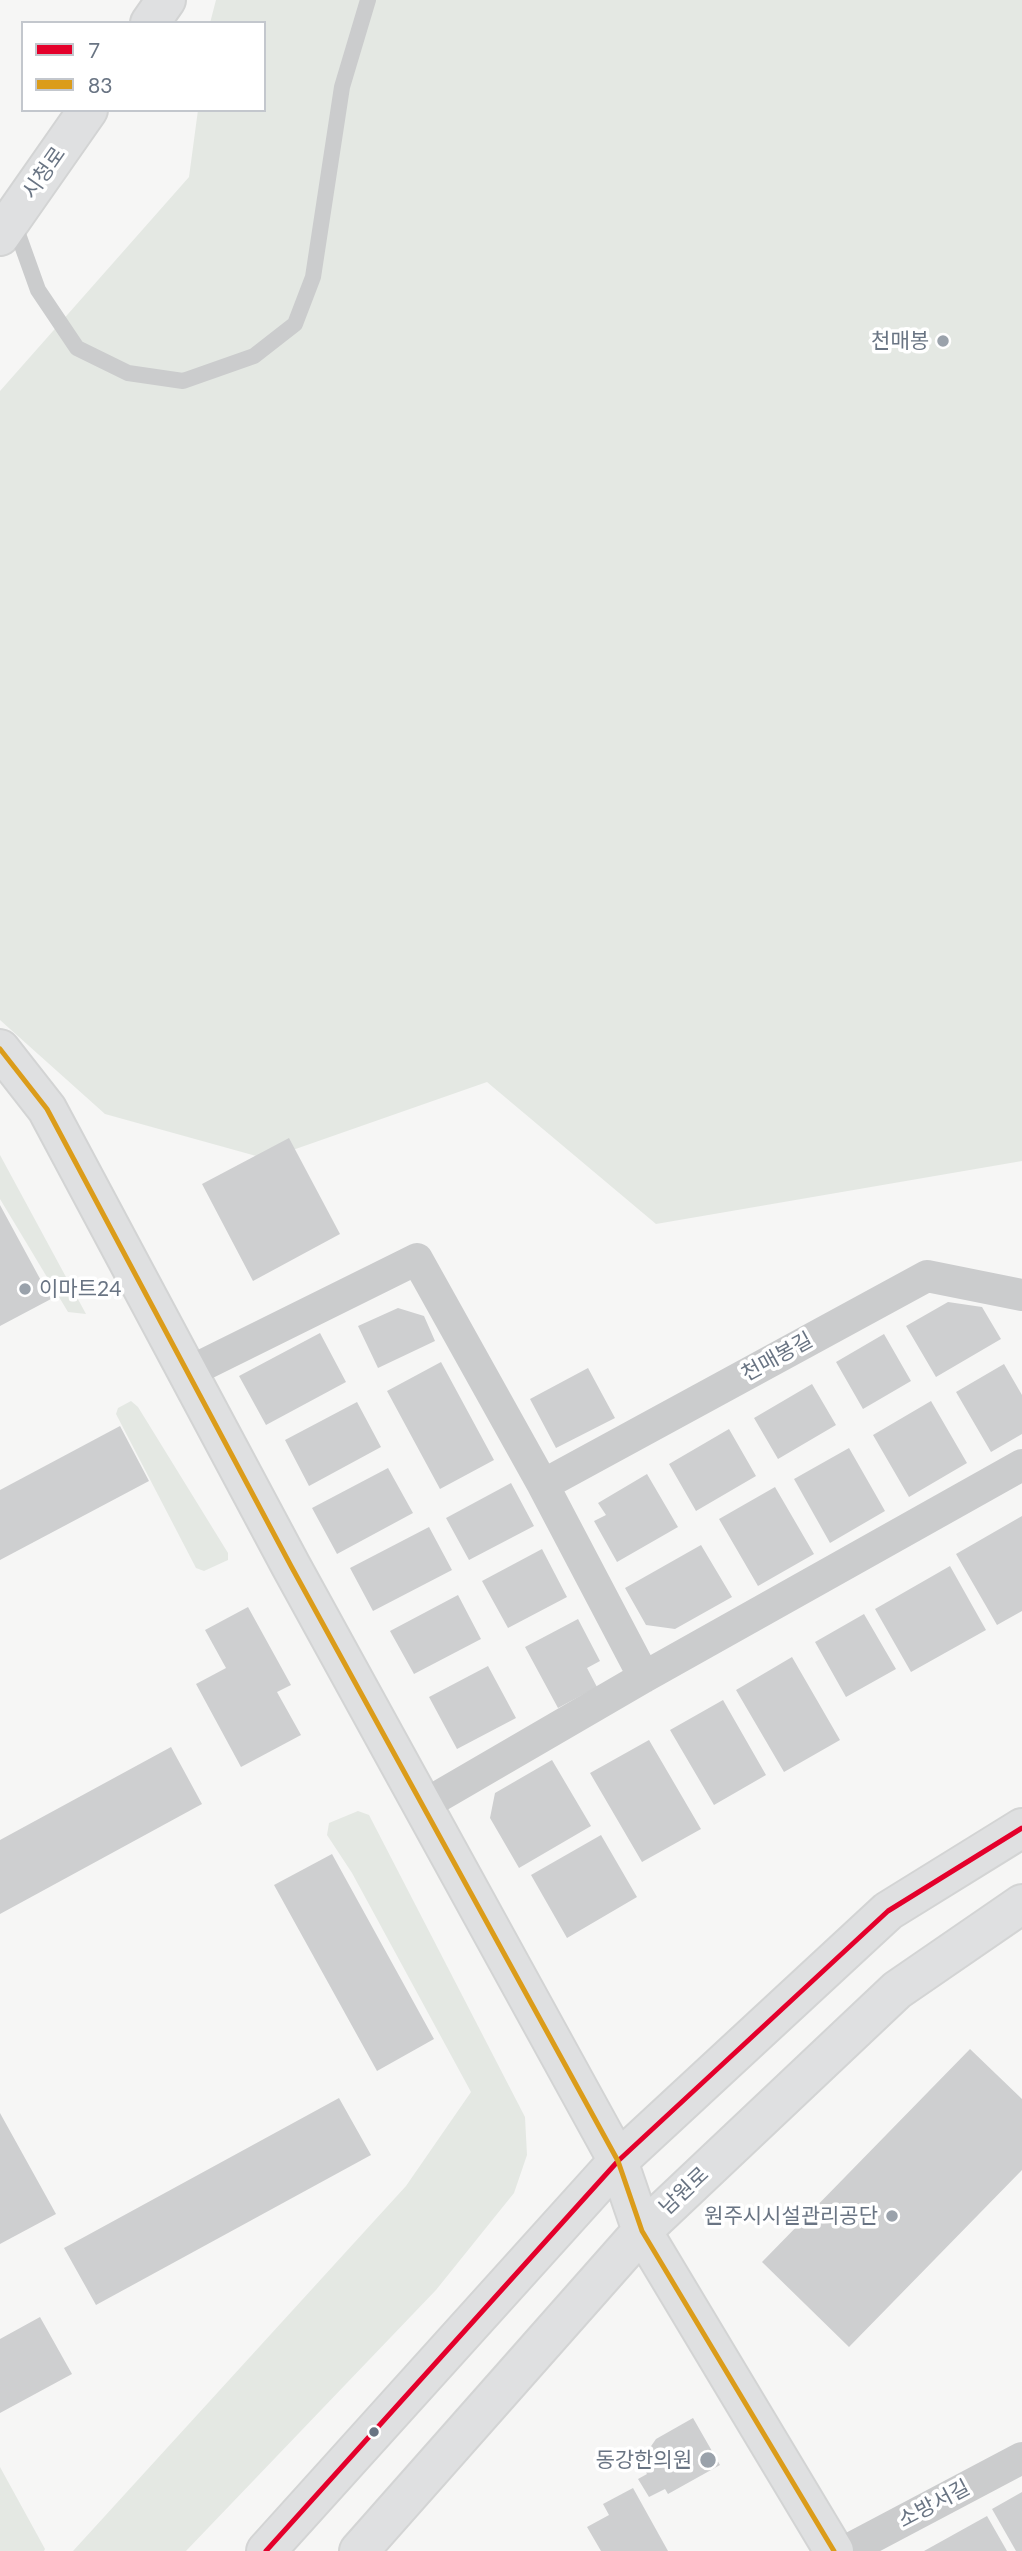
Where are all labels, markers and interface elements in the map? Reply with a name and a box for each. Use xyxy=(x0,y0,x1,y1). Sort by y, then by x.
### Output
legend xyxy=(21,21,266,112)
text: 7 xyxy=(88,37,100,62)
text: 83 xyxy=(88,72,112,97)
street label: 시청로 xyxy=(17,142,71,204)
place label: 천매봉 xyxy=(871,328,929,354)
marker: 천매봉 xyxy=(935,333,951,349)
place label: 이마트24 xyxy=(39,1276,121,1302)
marker: 이마트24 xyxy=(17,1281,33,1297)
street label: 천매봉길 xyxy=(737,1327,817,1387)
street label: 남원로 xyxy=(654,2162,714,2220)
place label: 원주시시설관리공단 xyxy=(704,2203,878,2229)
marker: 원주시시설관리공단 xyxy=(884,2208,900,2224)
unlabelled marker xyxy=(367,2425,381,2439)
place label: 동강한의원 xyxy=(595,2447,692,2473)
marker: 동강한의원 xyxy=(698,2450,718,2470)
street label: 소방서길 xyxy=(894,2475,974,2533)

